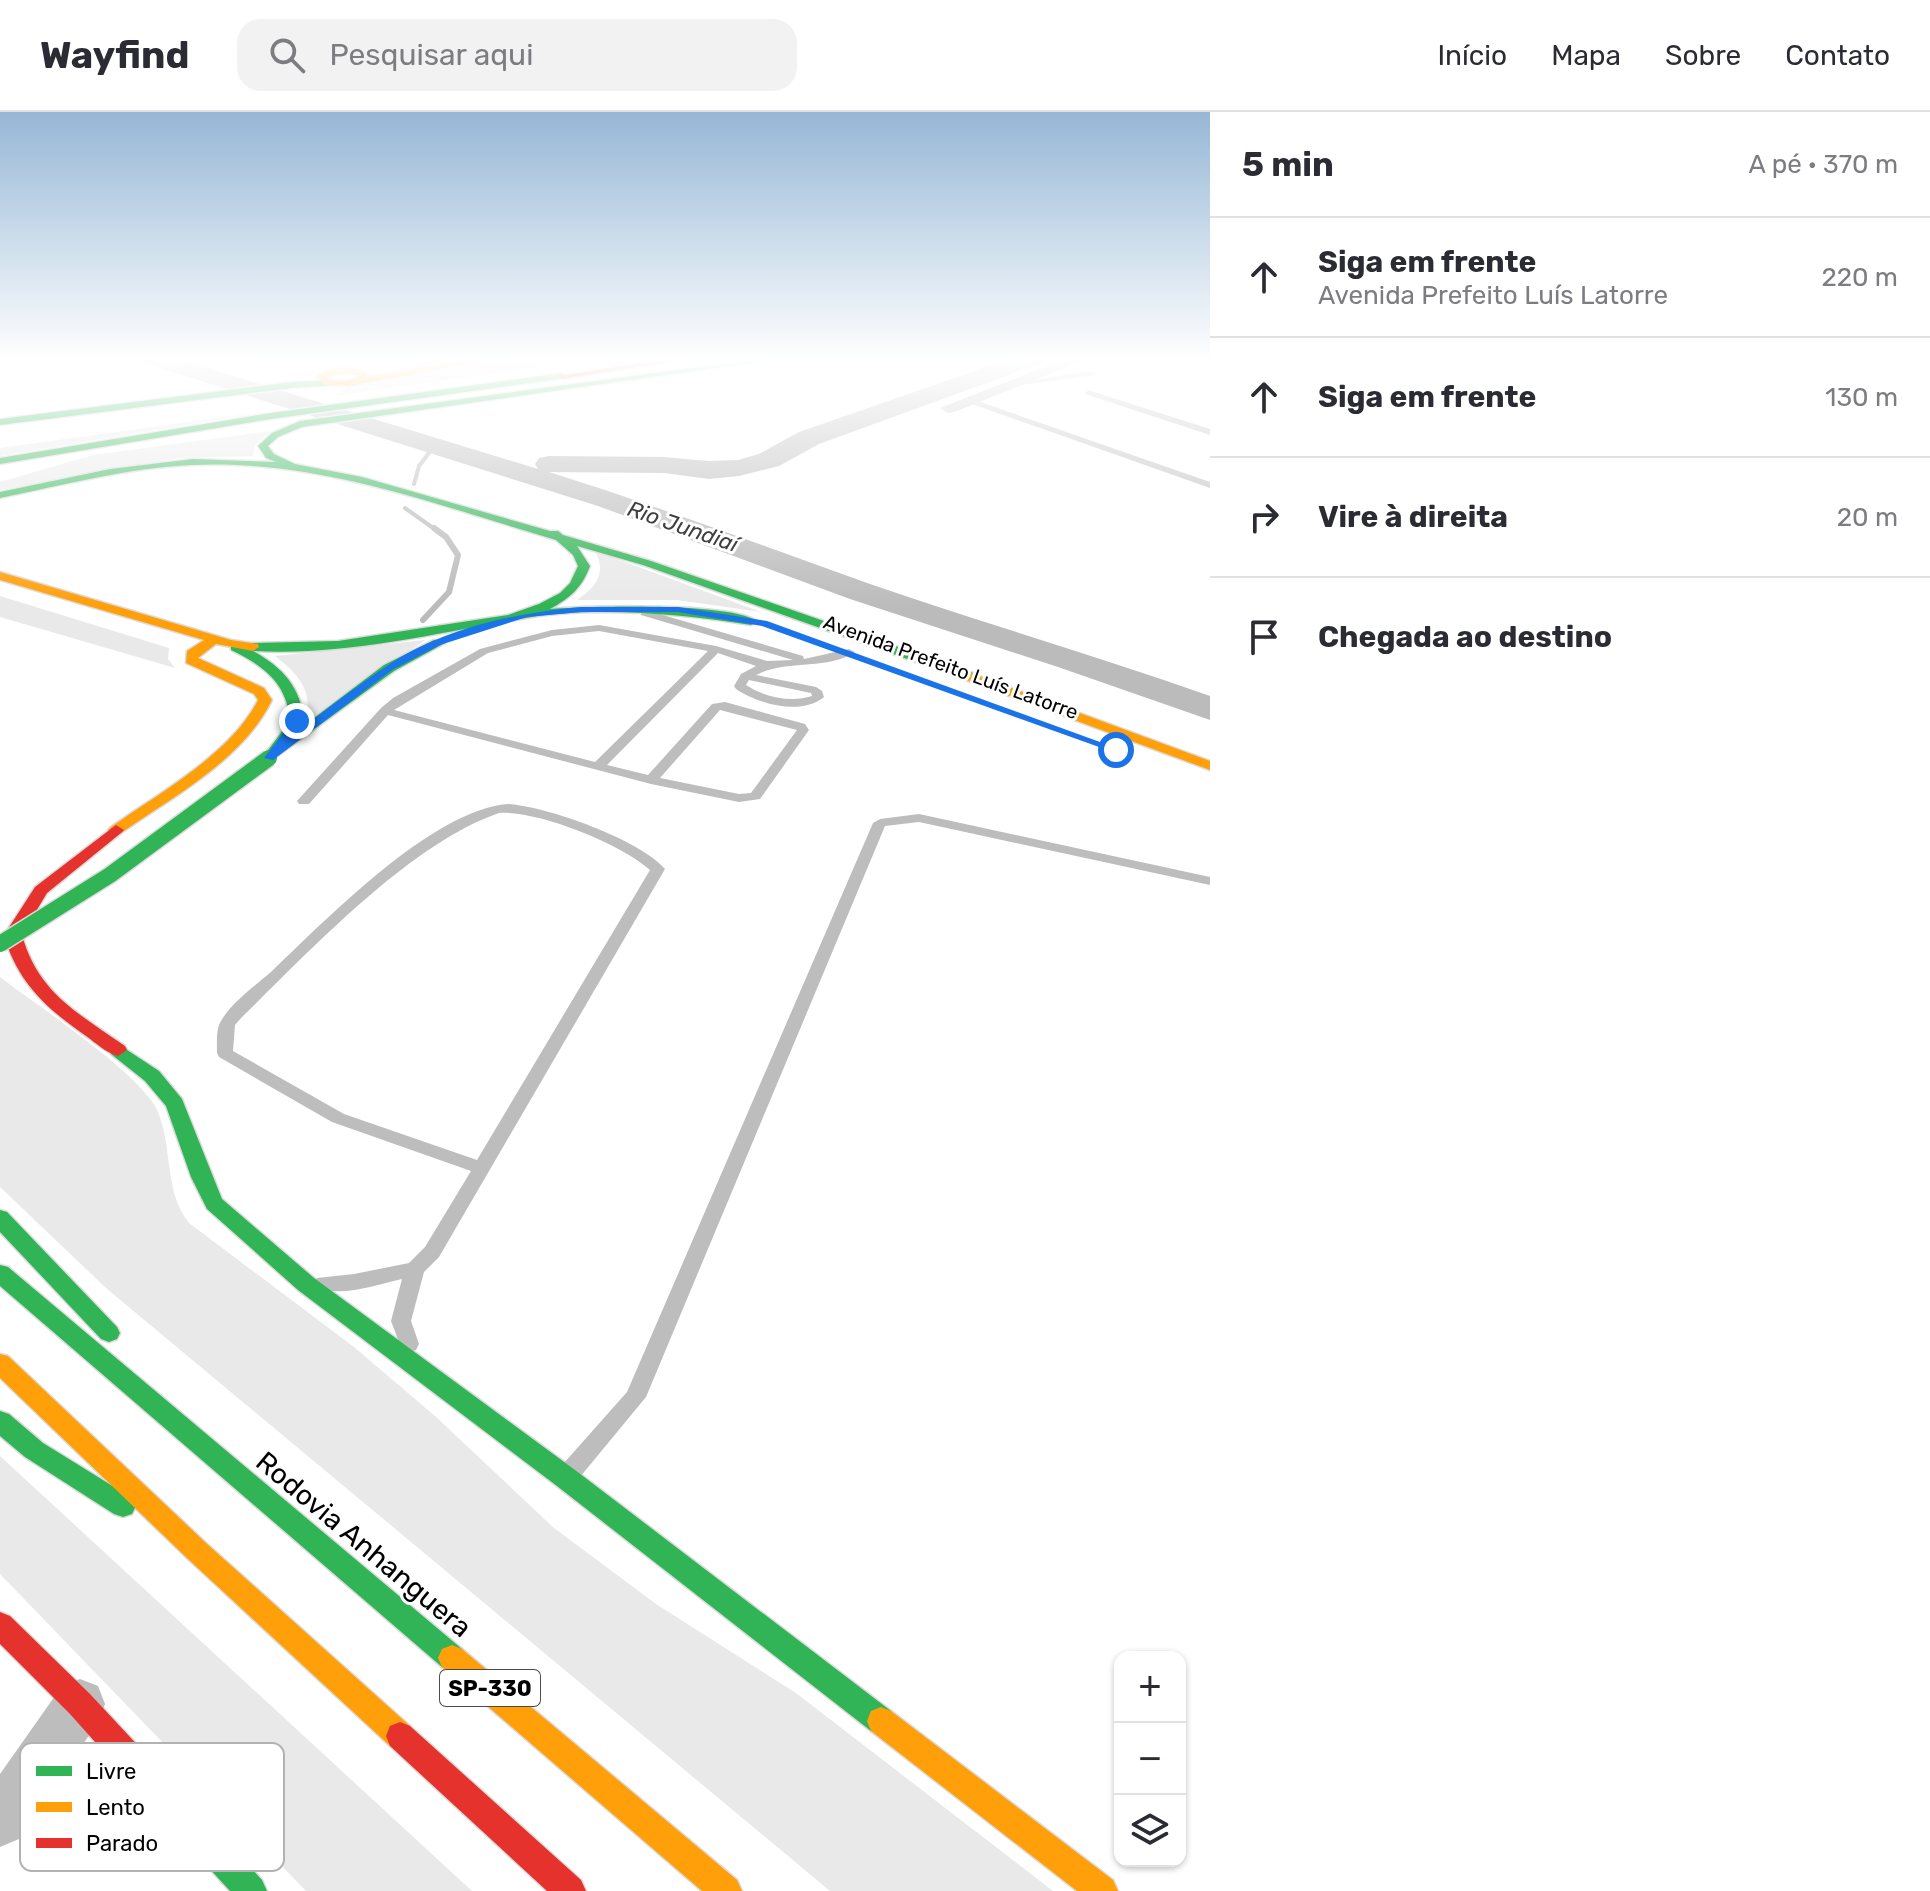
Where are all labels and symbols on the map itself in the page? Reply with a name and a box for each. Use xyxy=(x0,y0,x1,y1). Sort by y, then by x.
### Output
water label: Rio Jundiaí xyxy=(624,495,745,559)
street label: Avenida Prefeito Luís Latorre xyxy=(820,610,1082,724)
route end xyxy=(279,703,315,739)
route start xyxy=(1098,732,1134,768)
street label: Rodovia Anhanguera xyxy=(249,1445,478,1644)
road number: SP-330 xyxy=(440,1670,540,1706)
legend xyxy=(20,1743,284,1871)
text: Livre xyxy=(86,1758,136,1785)
text: Lento xyxy=(86,1794,145,1821)
text: Parado xyxy=(86,1830,158,1857)

